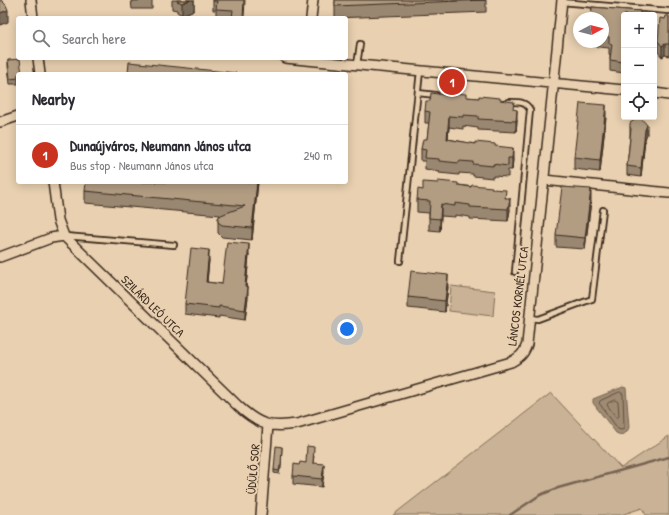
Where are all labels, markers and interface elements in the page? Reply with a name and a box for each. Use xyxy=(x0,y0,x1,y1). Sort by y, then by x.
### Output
north arrow xyxy=(573,12,609,48)
map controls xyxy=(621,12,657,120)
button: + xyxy=(621,12,657,48)
search box xyxy=(16,16,348,60)
icon: search xyxy=(30,27,52,49)
text: Search here xyxy=(62,28,126,49)
button: − xyxy=(621,48,657,84)
pin: 1 xyxy=(439,67,465,97)
button: locate xyxy=(621,84,657,120)
text: Nearby xyxy=(32,87,75,110)
text: Dunaújváros, Neumann János utca xyxy=(70,135,251,156)
text: 1 xyxy=(43,146,47,164)
text: 240 m xyxy=(303,146,332,164)
text: Bus stop · Neumann János utca xyxy=(70,156,213,174)
street label: LÁNCOS KORNÉL UTCA xyxy=(503,245,533,347)
street label: SZILÁRD LEÓ UTCA xyxy=(117,271,189,341)
your location xyxy=(337,319,357,339)
street label: ÜDÜLŐ SOR xyxy=(242,443,264,495)

